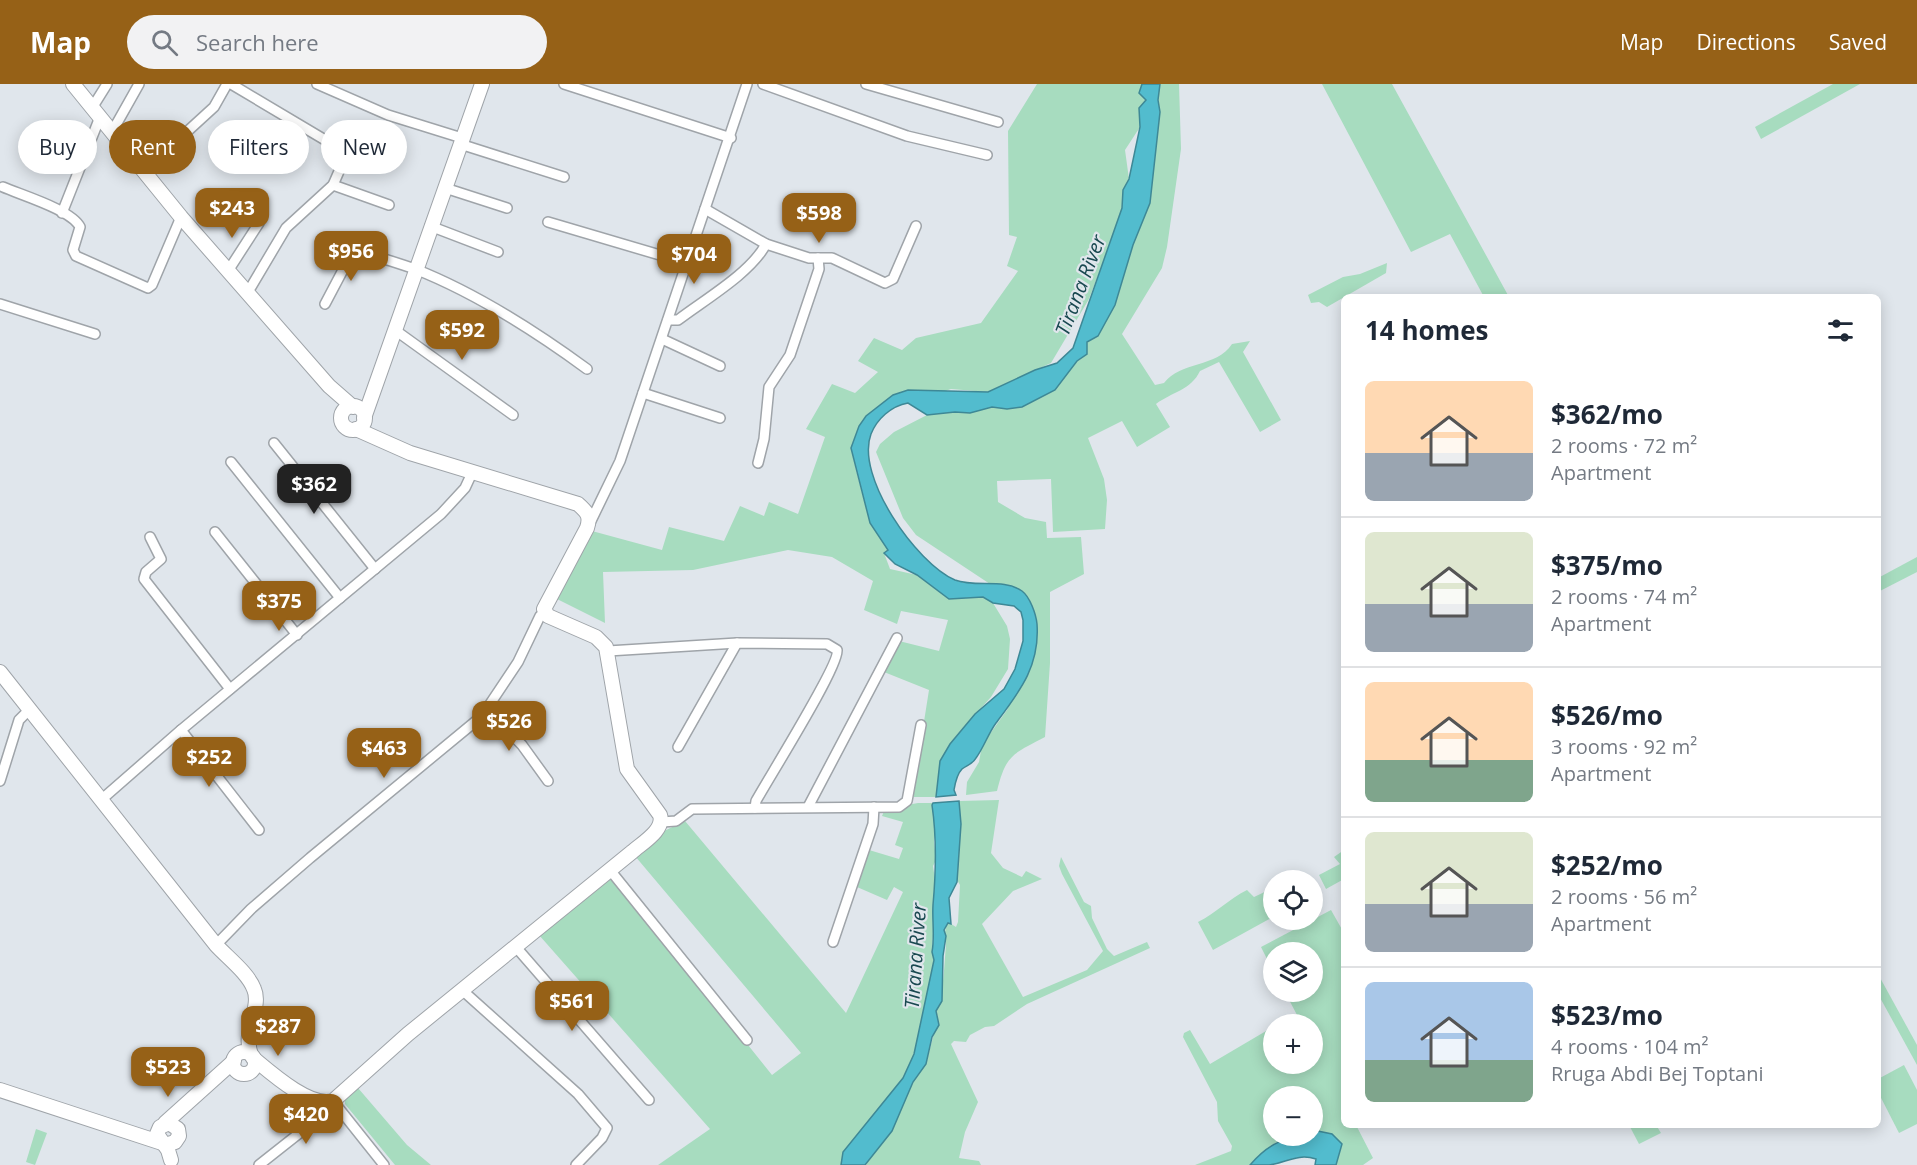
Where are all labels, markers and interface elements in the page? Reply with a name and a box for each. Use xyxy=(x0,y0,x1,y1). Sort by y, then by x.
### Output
search box xyxy=(127,15,547,69)
text: Map xyxy=(30,23,91,61)
icon: search xyxy=(148,26,181,59)
text: Search here xyxy=(196,27,319,57)
text: Map xyxy=(1620,28,1663,56)
text: Directions xyxy=(1696,28,1796,56)
text: Saved xyxy=(1829,28,1887,56)
chip: Buy xyxy=(18,120,97,174)
chip: Rent xyxy=(109,120,196,174)
chip: Filters xyxy=(208,120,309,174)
chip: New xyxy=(321,120,407,174)
pin: $243 xyxy=(196,188,268,239)
pin: $598 xyxy=(783,193,855,244)
text: $243 xyxy=(209,194,255,221)
text: $598 xyxy=(796,199,842,226)
water label: Tirana River xyxy=(1048,230,1112,339)
pin: $956 xyxy=(315,231,387,282)
pin: $704 xyxy=(658,234,730,285)
text: $956 xyxy=(328,237,374,264)
text: $704 xyxy=(671,240,717,267)
pin: $592 xyxy=(426,310,498,361)
text: 14 homes xyxy=(1365,312,1489,348)
icon: filters xyxy=(1824,314,1857,347)
text: $592 xyxy=(439,316,485,343)
text: $362/mo xyxy=(1551,396,1663,432)
icon: home xyxy=(1413,405,1485,477)
text: 2 rooms · 72 m² xyxy=(1551,432,1697,459)
text: Apartment xyxy=(1551,459,1651,486)
pin: $362 xyxy=(278,464,350,515)
text: $362 xyxy=(291,470,337,497)
text: $375/mo xyxy=(1551,547,1663,583)
icon: home xyxy=(1413,556,1485,628)
pin: $375 xyxy=(243,581,315,632)
text: 2 rooms · 74 m² xyxy=(1551,583,1697,610)
text: $375 xyxy=(256,587,302,614)
text: Apartment xyxy=(1551,610,1651,637)
text: $526/mo xyxy=(1551,697,1663,733)
pin: $526 xyxy=(473,701,545,752)
icon: home xyxy=(1413,706,1485,778)
text: $526 xyxy=(486,707,532,734)
pin: $463 xyxy=(348,728,420,779)
text: 3 rooms · 92 m² xyxy=(1551,733,1697,760)
text: $463 xyxy=(361,734,407,761)
pin: $252 xyxy=(173,737,245,788)
text: $252 xyxy=(186,743,232,770)
text: Apartment xyxy=(1551,760,1651,787)
text: $252/mo xyxy=(1551,847,1663,883)
icon: home xyxy=(1413,856,1485,928)
map controls xyxy=(1263,870,1323,1146)
button: locate xyxy=(1263,870,1323,930)
text: 2 rooms · 56 m² xyxy=(1551,883,1697,910)
water label: Tirana River xyxy=(898,901,932,1010)
text: Apartment xyxy=(1551,910,1651,937)
button: layers xyxy=(1263,942,1323,1002)
pin: $561 xyxy=(536,981,608,1032)
text: $561 xyxy=(549,987,595,1014)
text: $523/mo xyxy=(1551,997,1663,1033)
pin: $287 xyxy=(242,1006,314,1057)
icon: home xyxy=(1413,1006,1485,1078)
text: $287 xyxy=(255,1012,301,1039)
button: + xyxy=(1263,1014,1323,1074)
text: 4 rooms · 104 m² xyxy=(1551,1033,1709,1060)
pin: $523 xyxy=(132,1047,204,1098)
text: $523 xyxy=(145,1053,191,1080)
text: Rruga Abdi Bej Toptani xyxy=(1551,1060,1764,1087)
button: − xyxy=(1263,1086,1323,1146)
pin: $420 xyxy=(270,1094,342,1145)
text: $420 xyxy=(283,1100,329,1127)

